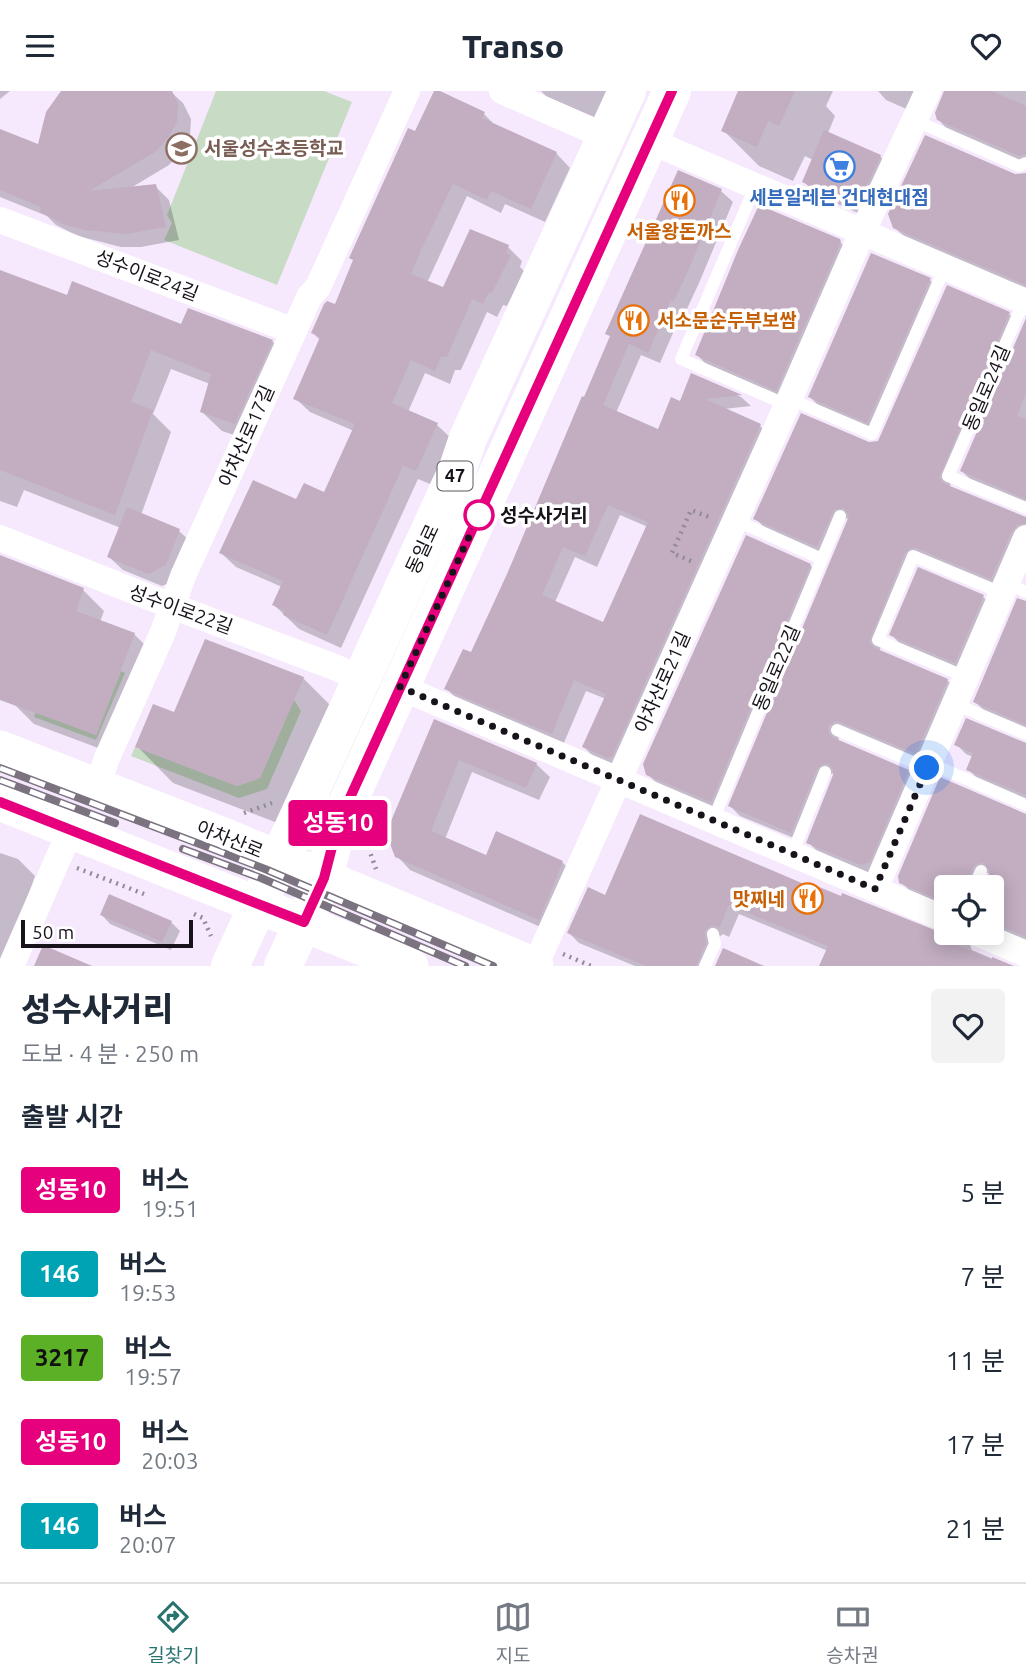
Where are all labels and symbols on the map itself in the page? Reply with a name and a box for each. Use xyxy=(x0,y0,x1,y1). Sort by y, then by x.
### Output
school or university icon: 서울성수초등학교 xyxy=(164,131,198,165)
place label: 서울성수초등학교 xyxy=(204,137,344,159)
supermarket icon: 세븐일레븐 건대현대점 xyxy=(822,149,856,183)
restaurant icon: 서울왕돈까스 xyxy=(662,183,696,217)
place label: 세븐일레븐 건대현대점 xyxy=(749,186,929,208)
place label: 서울왕돈까스 xyxy=(627,220,731,242)
street label: 성수이로24길 xyxy=(92,245,202,305)
restaurant icon: 서소문순두부보쌈 xyxy=(617,303,651,337)
place label: 서소문순두부보쌈 xyxy=(657,309,797,331)
street label: 동일로24길 xyxy=(958,342,1014,434)
street label: 아차산로17길 xyxy=(214,382,278,490)
road number: 47 xyxy=(438,461,472,491)
marker: 성수사거리 xyxy=(464,500,494,530)
place label: 성수사거리 xyxy=(500,504,587,526)
street label: 동일로 xyxy=(401,521,443,577)
street label: 성수이로22길 xyxy=(126,580,236,638)
street label: 동일로22길 xyxy=(748,622,804,714)
street label: 아차산로21길 xyxy=(630,628,694,736)
your location xyxy=(909,750,944,785)
line badge: 성동10 xyxy=(289,800,387,846)
street label: 아차산로 xyxy=(193,816,267,862)
restaurant icon: 맛찌네 xyxy=(791,882,825,916)
place label: 맛찌네 xyxy=(733,888,785,910)
scale bar xyxy=(21,917,192,949)

